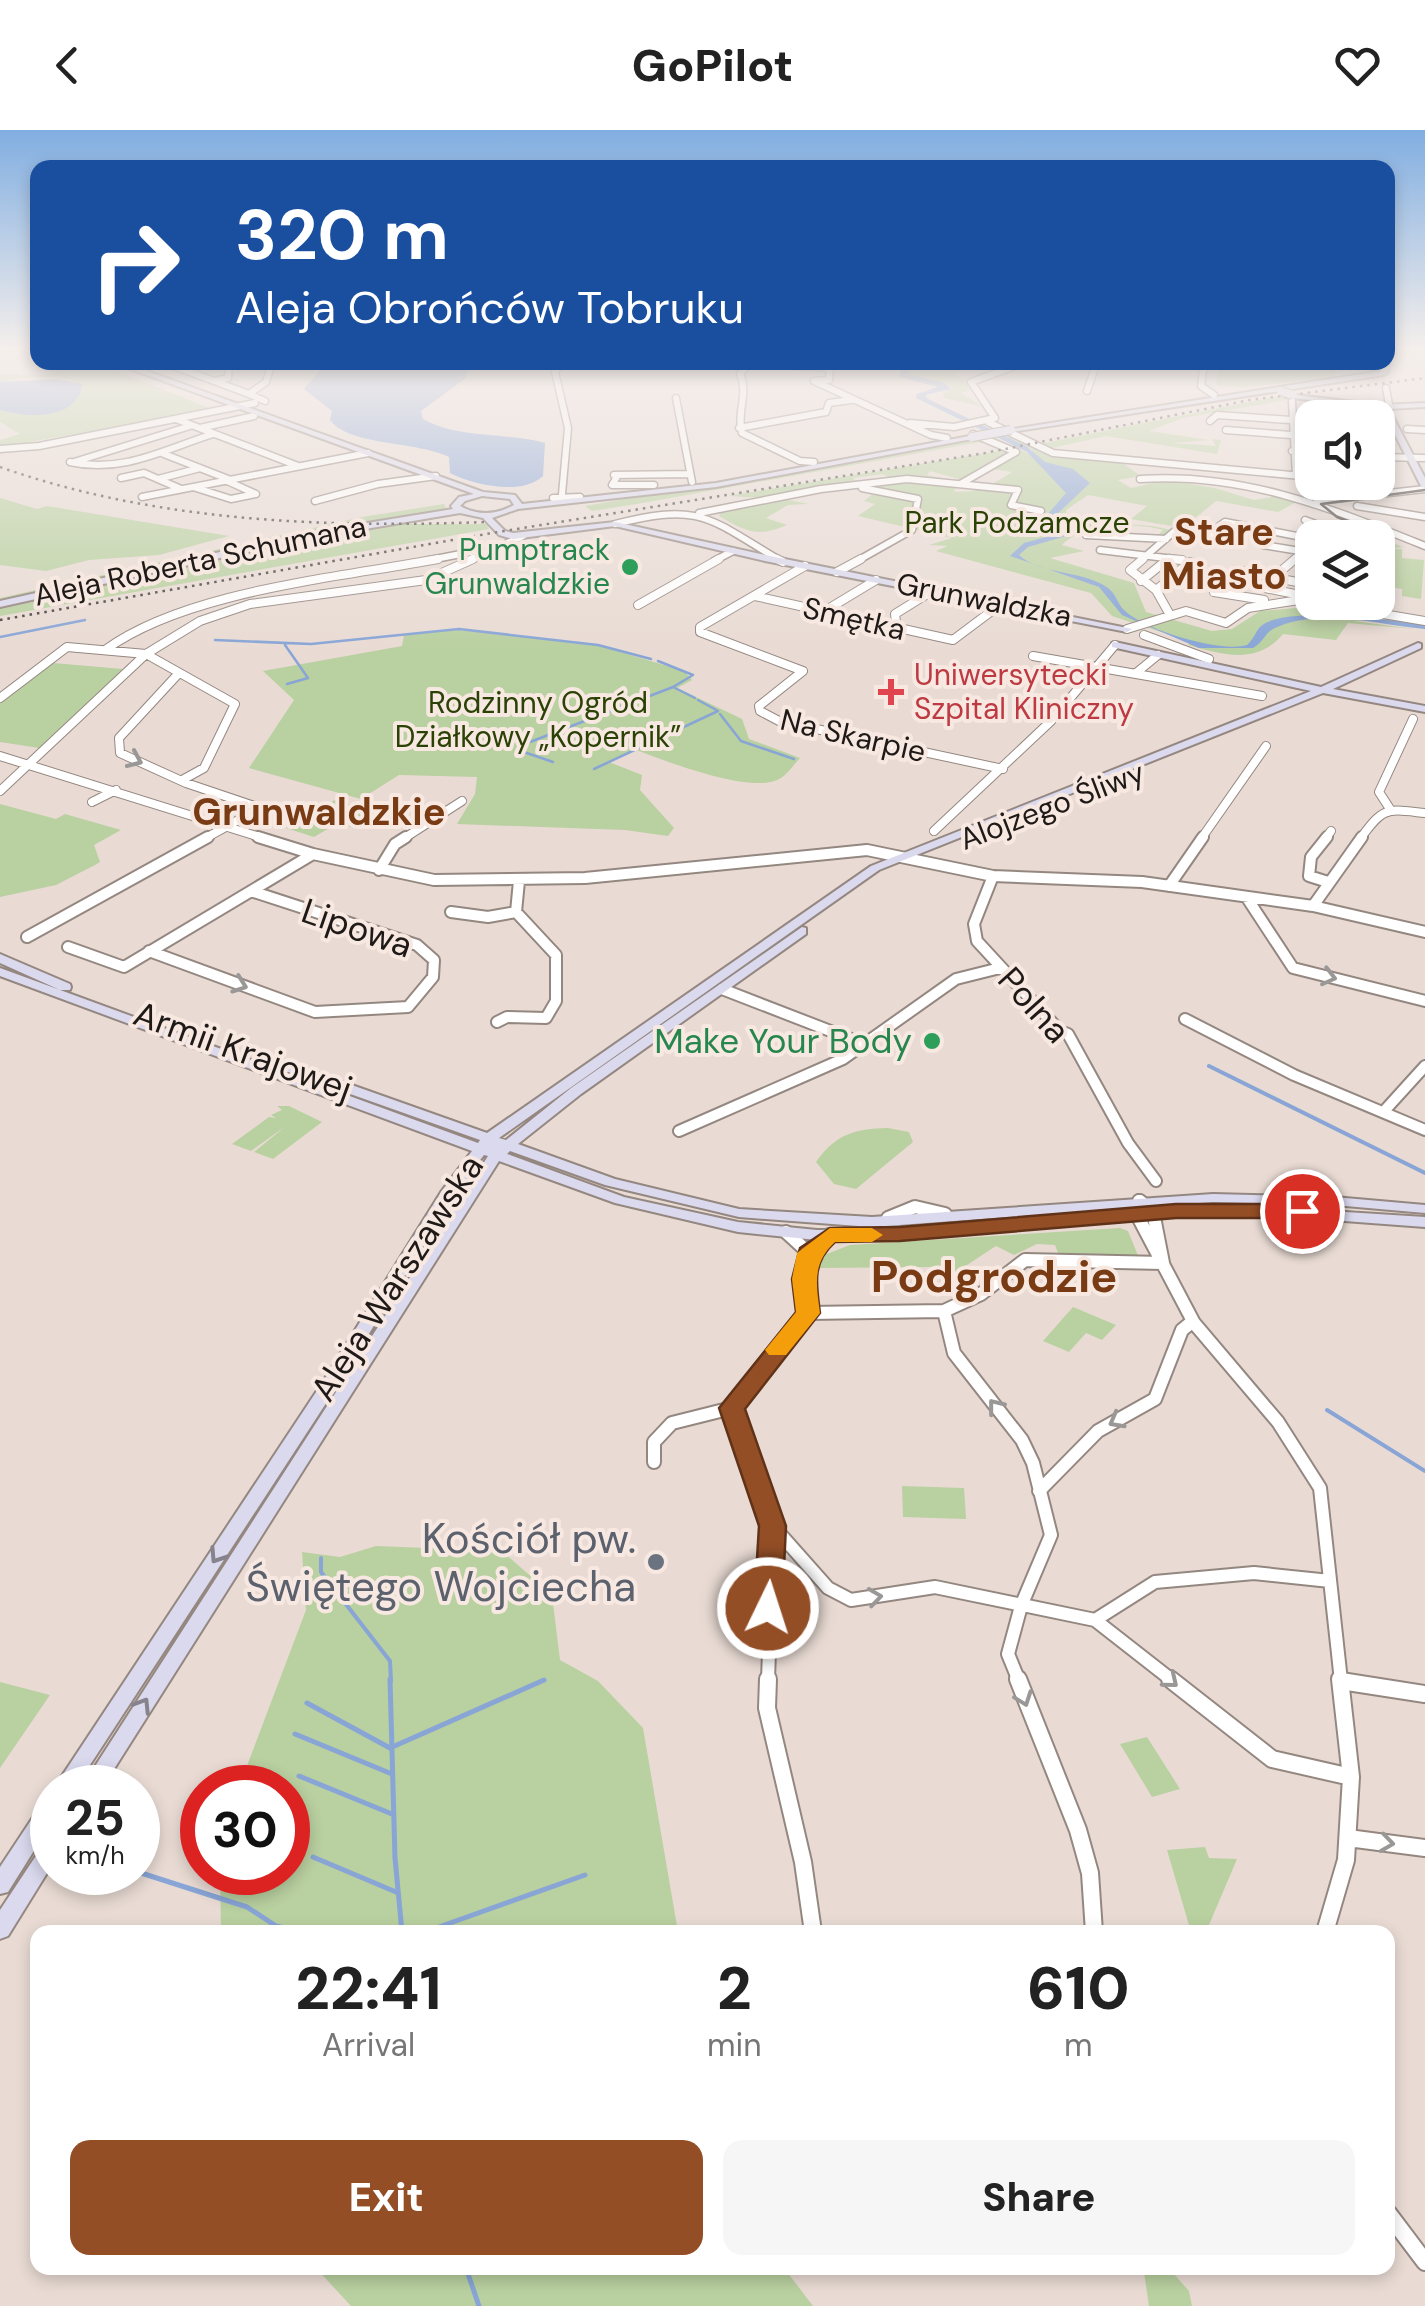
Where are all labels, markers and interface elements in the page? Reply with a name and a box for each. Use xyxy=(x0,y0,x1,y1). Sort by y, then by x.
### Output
text: GoPilot xyxy=(632,36,793,95)
icon: back xyxy=(40,38,95,93)
icon: heart xyxy=(1330,38,1385,93)
text: 320 m xyxy=(235,190,449,281)
icon: right xyxy=(70,200,200,330)
text: Aleja Obrońców Tobruku xyxy=(235,278,744,337)
map controls xyxy=(1295,400,1395,620)
button: sound xyxy=(1295,400,1395,500)
park label: Park Podzamcze xyxy=(904,503,1130,542)
street label: Aleja Roberta Schumana xyxy=(30,506,370,615)
district label: Stare Miasto xyxy=(1161,507,1287,601)
button: layers xyxy=(1295,520,1395,620)
place label: Pumptrack Grunwaldzkie xyxy=(424,530,610,603)
marker: Pumptrack Grunwaldzkie xyxy=(619,556,641,578)
street label: Grunwaldzka xyxy=(893,563,1075,636)
street label: Smętka xyxy=(799,588,909,649)
place label: Uniwersytecki Szpital Kliniczny xyxy=(914,655,1134,728)
marker: Uniwersytecki Szpital Kliniczny xyxy=(878,679,904,705)
park label: Rodzinny Ogród Działkowy „Kopernik” xyxy=(395,683,681,756)
street label: Na Skarpie xyxy=(777,700,930,771)
one-way arrow xyxy=(125,748,143,768)
street label: Alojzego Śliwy xyxy=(954,752,1150,859)
district label: Grunwaldzkie xyxy=(192,787,446,837)
street label: Lipowa xyxy=(296,888,418,968)
street label: Polna xyxy=(988,957,1080,1053)
one-way arrow xyxy=(1320,965,1337,986)
one-way arrow xyxy=(231,973,248,994)
street label: Armii Krajowej xyxy=(128,990,358,1112)
place label: Make Your Body xyxy=(654,1018,912,1064)
marker: Make Your Body xyxy=(921,1030,943,1052)
street label: Aleja Warszawska xyxy=(300,1146,494,1410)
pin xyxy=(1260,1169,1345,1254)
icon: arrive xyxy=(1275,1184,1330,1239)
district label: Podgrodzie xyxy=(871,1247,1117,1306)
one-way arrow xyxy=(989,1399,1007,1417)
one-way arrow xyxy=(1109,1408,1127,1428)
place label: Kościół pw. Świętego Wojciecha xyxy=(245,1511,636,1614)
one-way arrow xyxy=(210,1545,229,1563)
marker: Kościół pw. Świętego Wojciecha xyxy=(645,1551,667,1573)
position arrow xyxy=(716,1556,820,1660)
one-way arrow xyxy=(867,1587,883,1608)
one-way arrow xyxy=(1160,1669,1178,1687)
one-way arrow xyxy=(1012,1689,1033,1706)
one-way arrow xyxy=(130,1698,149,1716)
speed limit sign: 30 xyxy=(180,1765,310,1895)
text: 25 xyxy=(65,1785,125,1851)
one-way arrow xyxy=(1379,1832,1395,1853)
text: km/h xyxy=(65,1839,125,1872)
text: 22:41 xyxy=(295,1949,442,2028)
text: 2 xyxy=(717,1949,752,2028)
text: 610 xyxy=(1027,1949,1130,2028)
text: Arrival xyxy=(322,2024,415,2066)
text: min xyxy=(707,2024,762,2066)
text: m xyxy=(1064,2024,1093,2066)
button: Exit xyxy=(70,2140,703,2255)
button: Share xyxy=(723,2140,1355,2255)

